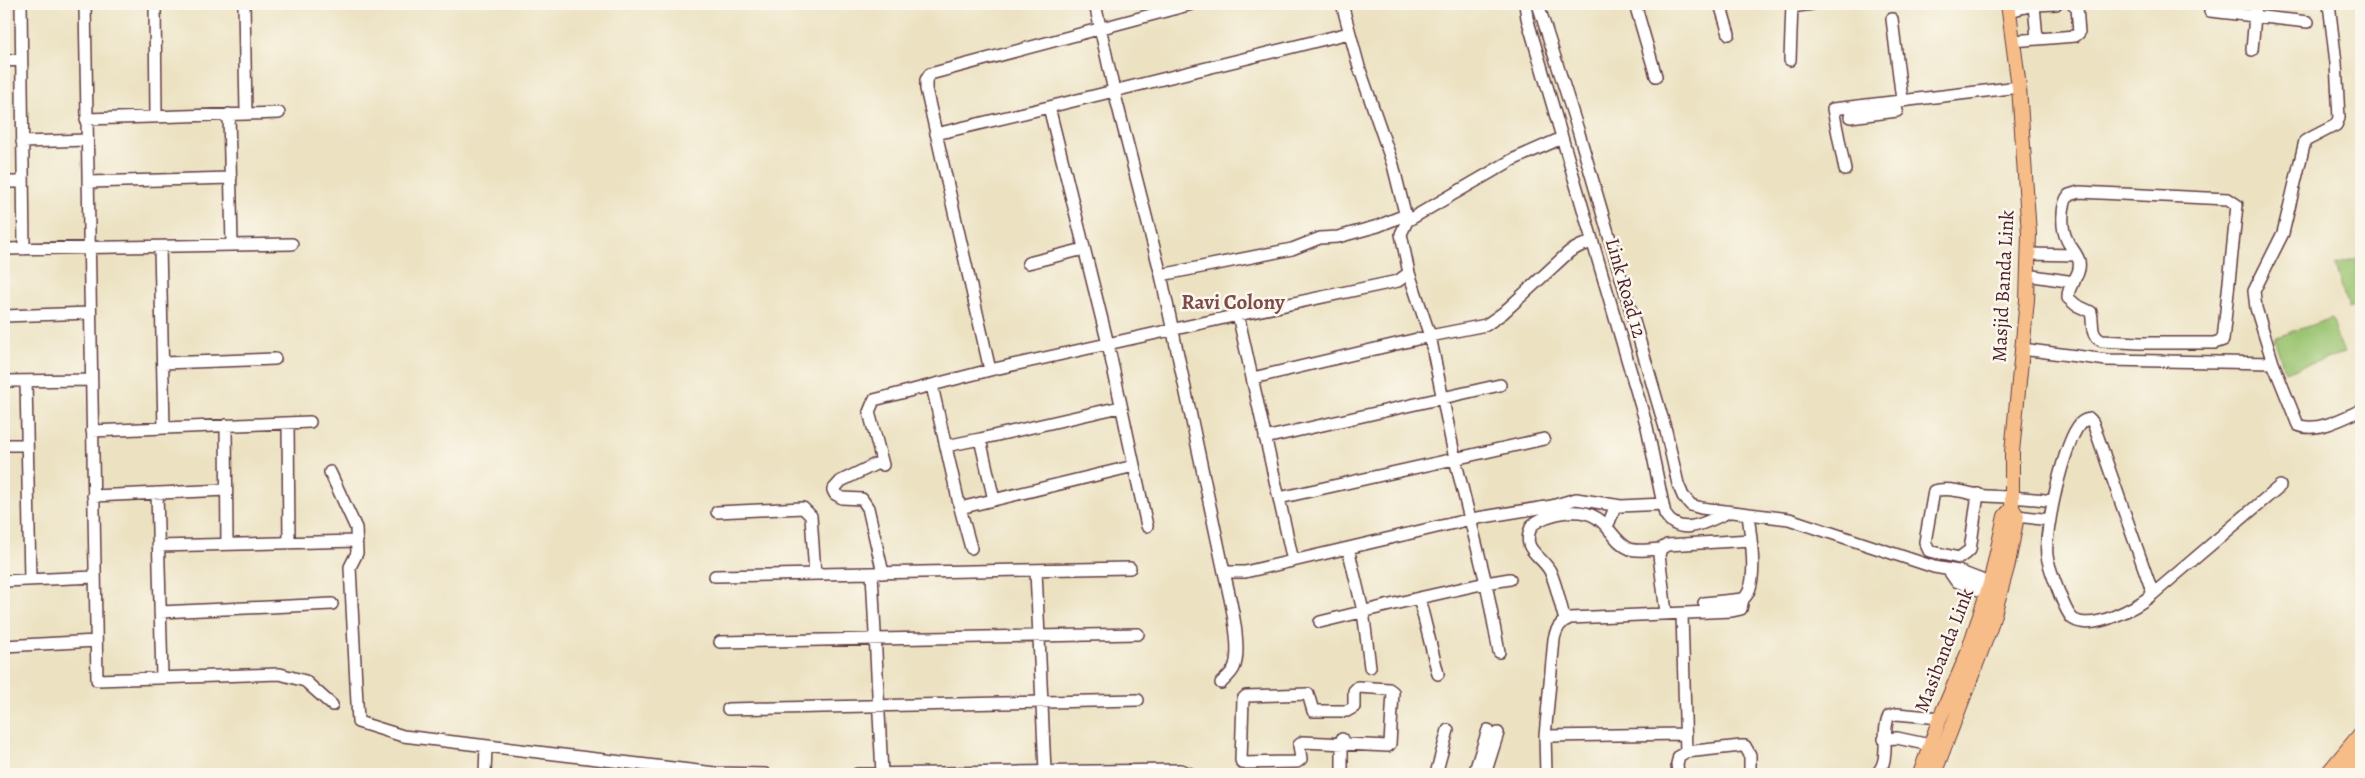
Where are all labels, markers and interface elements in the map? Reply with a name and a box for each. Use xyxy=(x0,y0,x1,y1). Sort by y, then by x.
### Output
street label: Masjid Banda Link xyxy=(1986,209,2020,363)
street label: Link Road 12 xyxy=(1599,235,1653,341)
district label: Ravi Colony xyxy=(1181,288,1286,316)
street label: Masibanda Link xyxy=(1908,584,1980,716)

